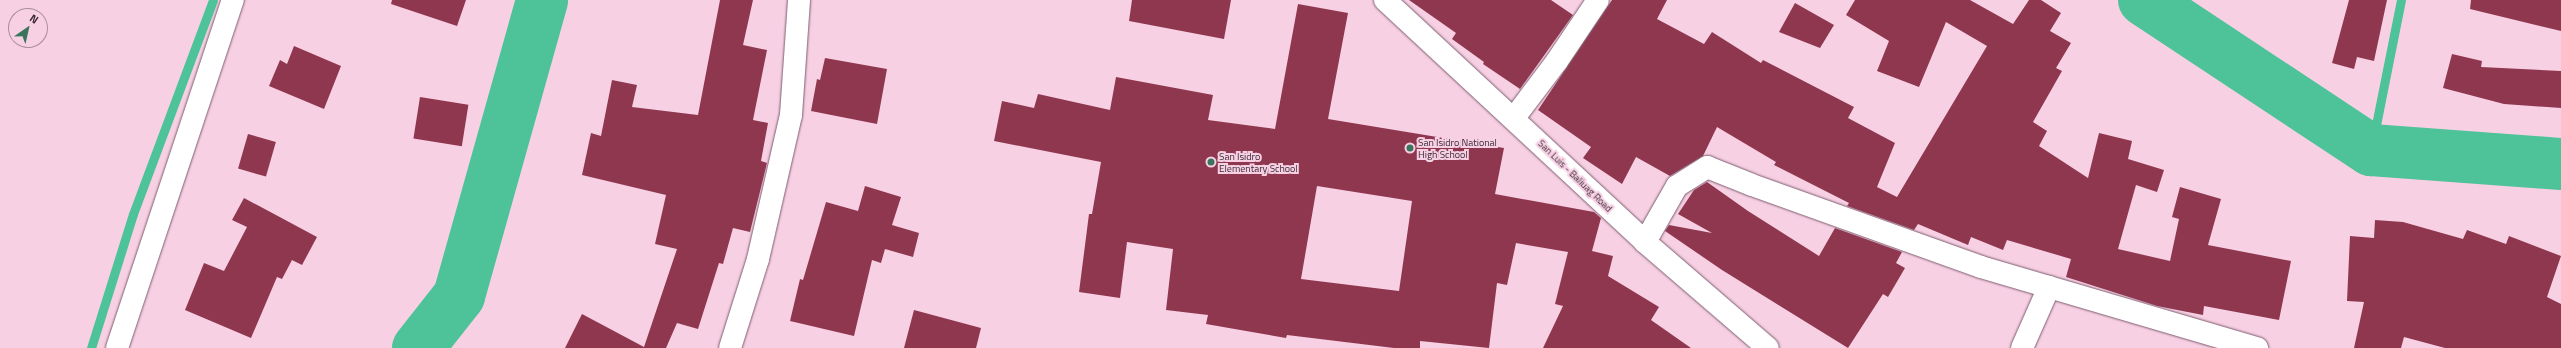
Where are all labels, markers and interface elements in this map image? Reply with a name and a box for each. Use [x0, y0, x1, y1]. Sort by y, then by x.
north arrow [8, 8, 48, 48]
text: N [27, 10, 42, 28]
place label: San Isidro National High School [1418, 136, 1497, 160]
street label: San Luis - Baliuag Road [1535, 137, 1615, 215]
marker: San Isidro National High School [1405, 143, 1415, 153]
place label: San Isidro Elementary School [1219, 150, 1298, 174]
marker: San Isidro Elementary School [1206, 157, 1216, 167]

